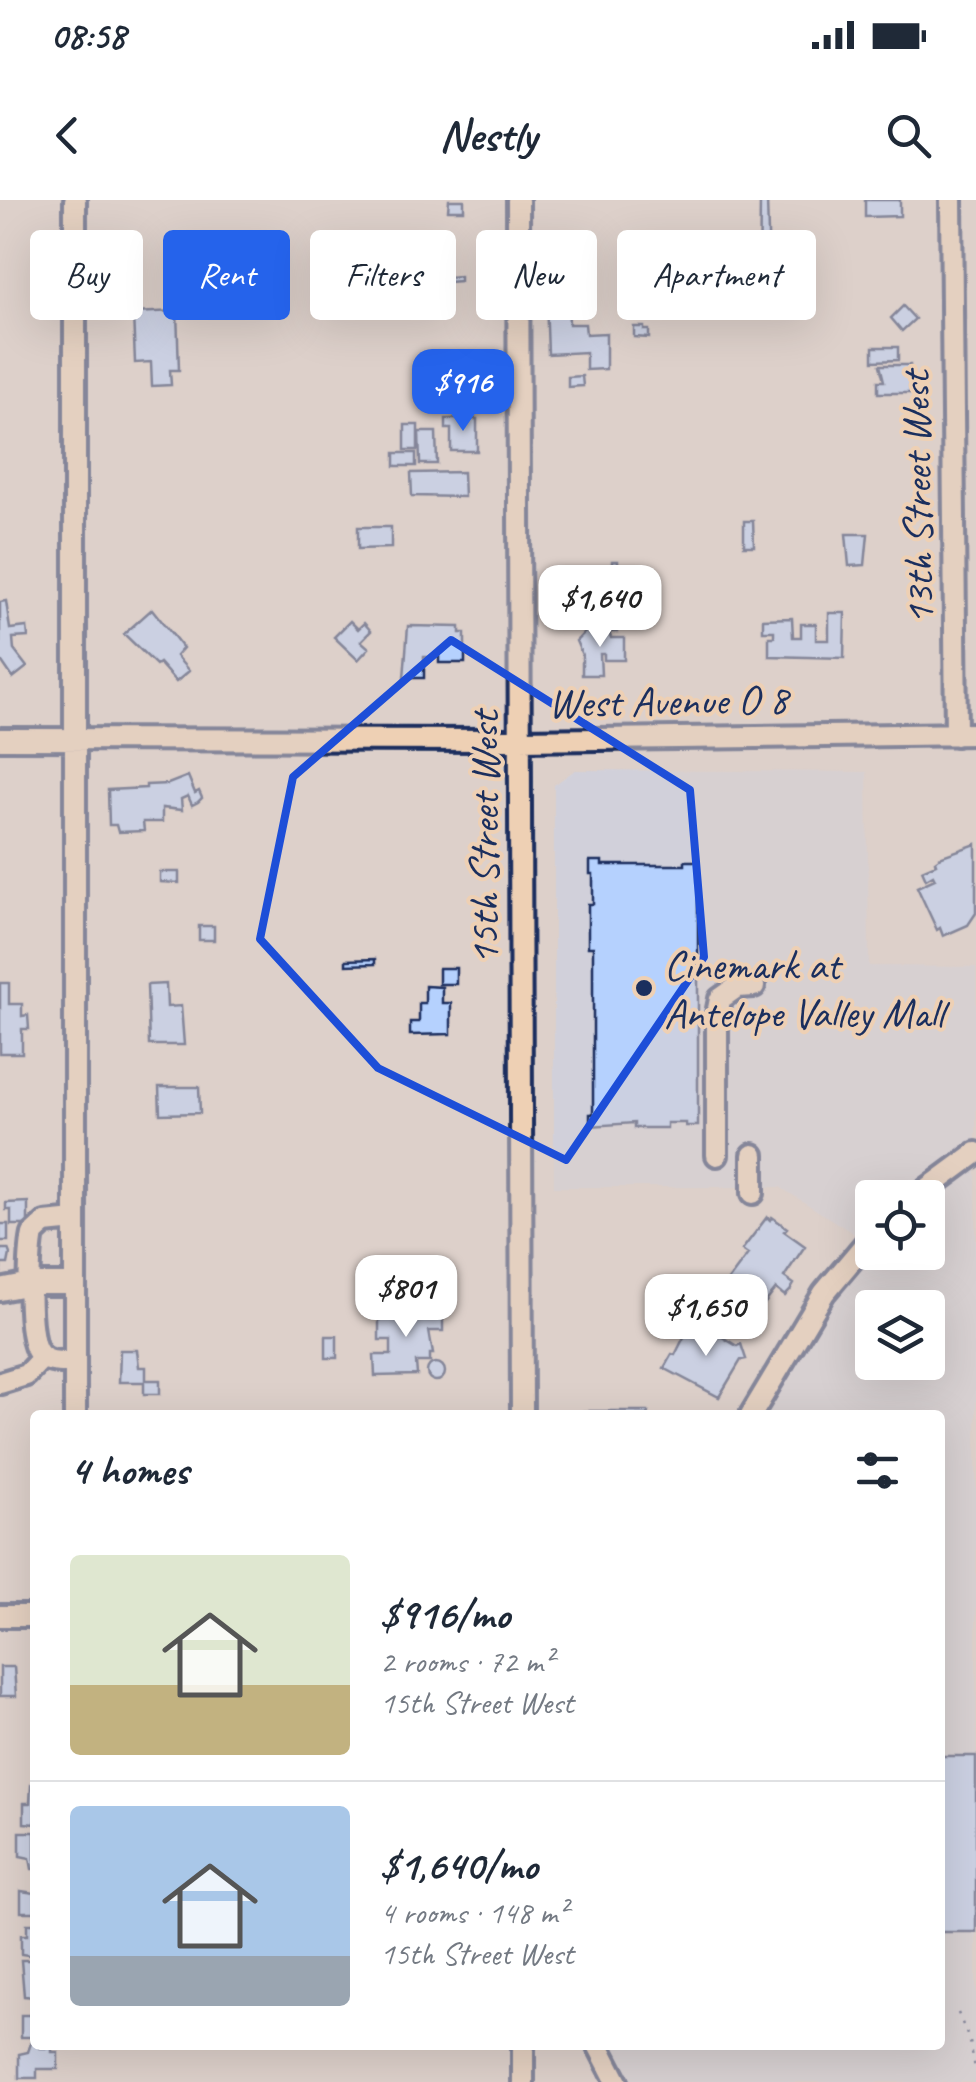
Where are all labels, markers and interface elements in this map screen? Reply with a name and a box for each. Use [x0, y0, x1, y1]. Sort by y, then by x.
text: 08:58 [50, 12, 125, 59]
text: Nestly [439, 107, 537, 164]
icon: back [40, 108, 95, 163]
icon: search [881, 108, 936, 163]
chip: Buy [30, 230, 143, 320]
chip: Rent [163, 230, 290, 320]
chip: Filters [310, 230, 456, 320]
chip: New [476, 230, 597, 320]
chip: Apartment [617, 230, 816, 320]
pin: $916 [404, 349, 522, 434]
text: $916 [434, 361, 492, 402]
street label: 13th Street West [889, 367, 946, 625]
pin: $1,640 [519, 565, 681, 650]
text: $1,640 [560, 577, 640, 618]
street label: West Avenue O 8 [548, 673, 792, 730]
street label: 15th Street West [458, 707, 511, 965]
place label: Cinemark at Antelope Valley Mall [664, 939, 950, 1040]
marker: Cinemark at Antelope Valley Mall [633, 977, 655, 999]
map controls [855, 1180, 945, 1380]
button: locate [855, 1180, 945, 1270]
pin: $801 [347, 1255, 465, 1340]
text: $801 [377, 1267, 435, 1308]
pin: $1,650 [625, 1274, 787, 1359]
text: $1,650 [667, 1286, 745, 1327]
button: layers [855, 1290, 945, 1380]
icon: filters [850, 1443, 905, 1498]
text: 4 homes [70, 1444, 189, 1497]
text: $916/mo [380, 1588, 510, 1641]
icon: home [150, 1595, 270, 1715]
text: 2 rooms · 72 m² [380, 1641, 553, 1682]
text: 15th Street West [380, 1682, 573, 1723]
text: $1,640/mo [380, 1839, 538, 1892]
icon: home [150, 1846, 270, 1966]
text: 4 rooms · 148 m² [380, 1892, 567, 1933]
text: 15th Street West [380, 1933, 573, 1974]

